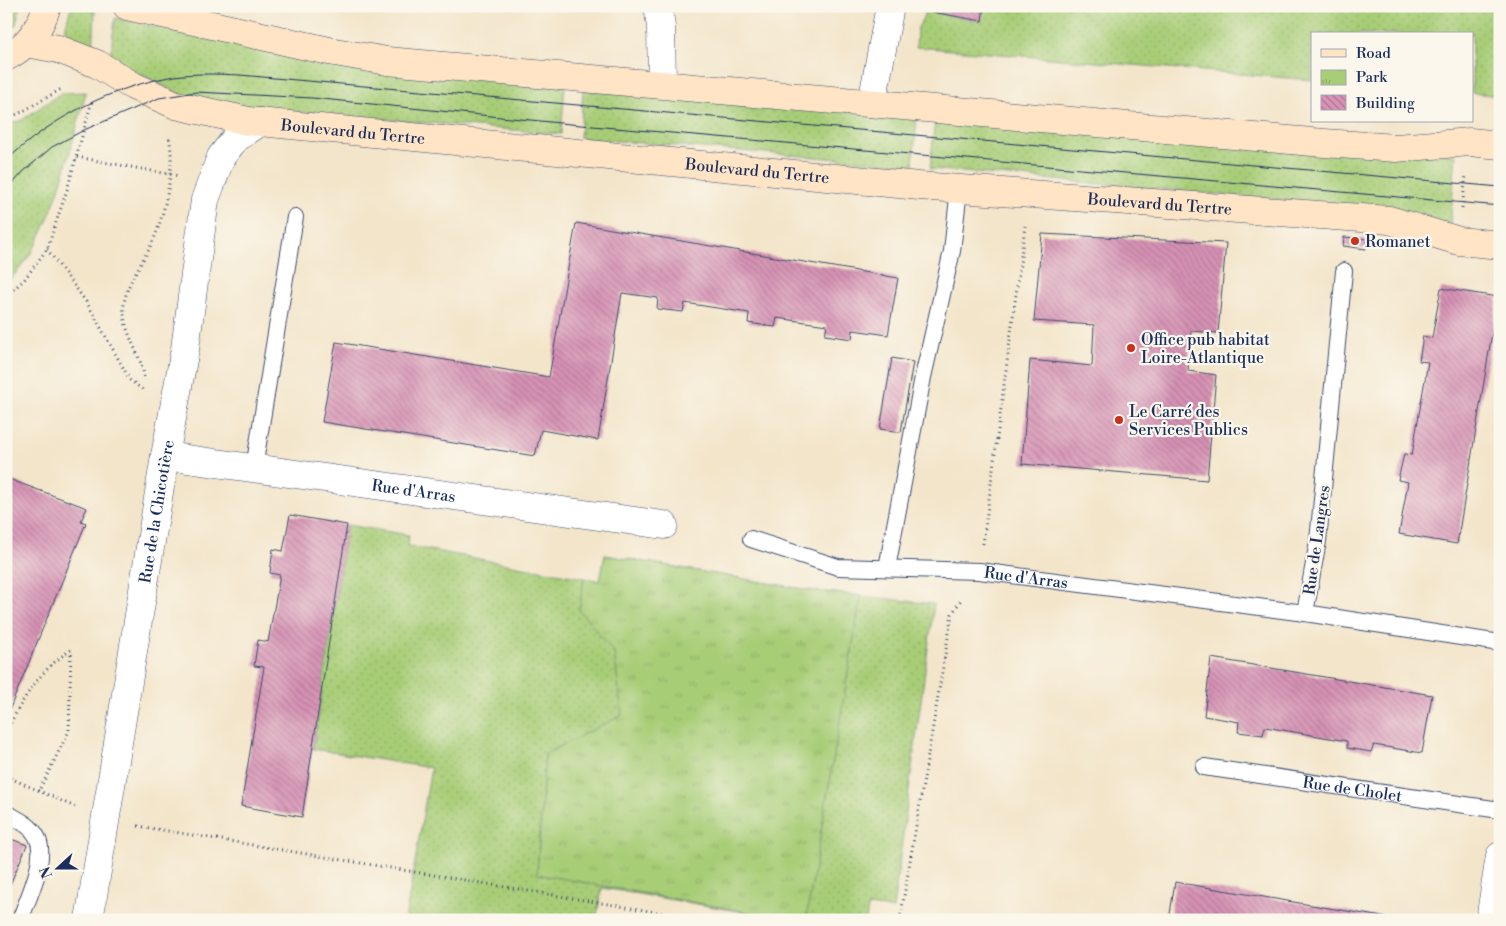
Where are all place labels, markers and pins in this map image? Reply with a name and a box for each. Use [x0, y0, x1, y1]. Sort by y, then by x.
place label: Romanet [1365, 232, 1431, 252]
marker: Romanet [1349, 235, 1361, 247]
place label: Office pub habitat Loire-Atlantique [1141, 330, 1270, 368]
marker: Office pub habitat Loire-Atlantique [1125, 342, 1137, 354]
place label: Le Carré des Services Publics [1129, 402, 1248, 440]
marker: Le Carré des Services Publics [1113, 414, 1125, 426]

